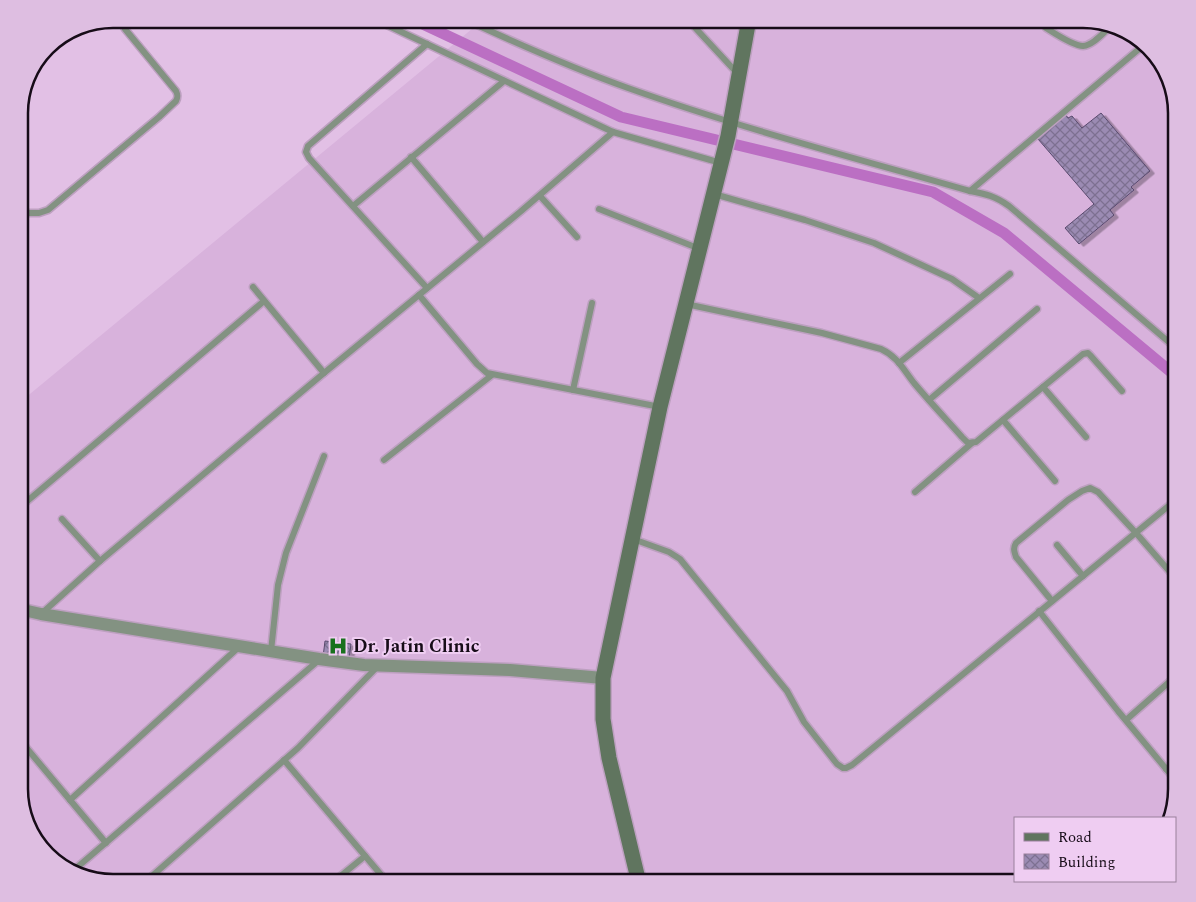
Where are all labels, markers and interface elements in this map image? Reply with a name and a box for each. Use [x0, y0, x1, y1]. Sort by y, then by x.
place label: Dr. Jatin Clinic [353, 633, 480, 660]
hospital icon: Dr. Jatin Clinic [327, 635, 349, 657]
legend [1014, 817, 1176, 882]
text: Road [1058, 826, 1092, 849]
text: Building [1058, 851, 1115, 874]

